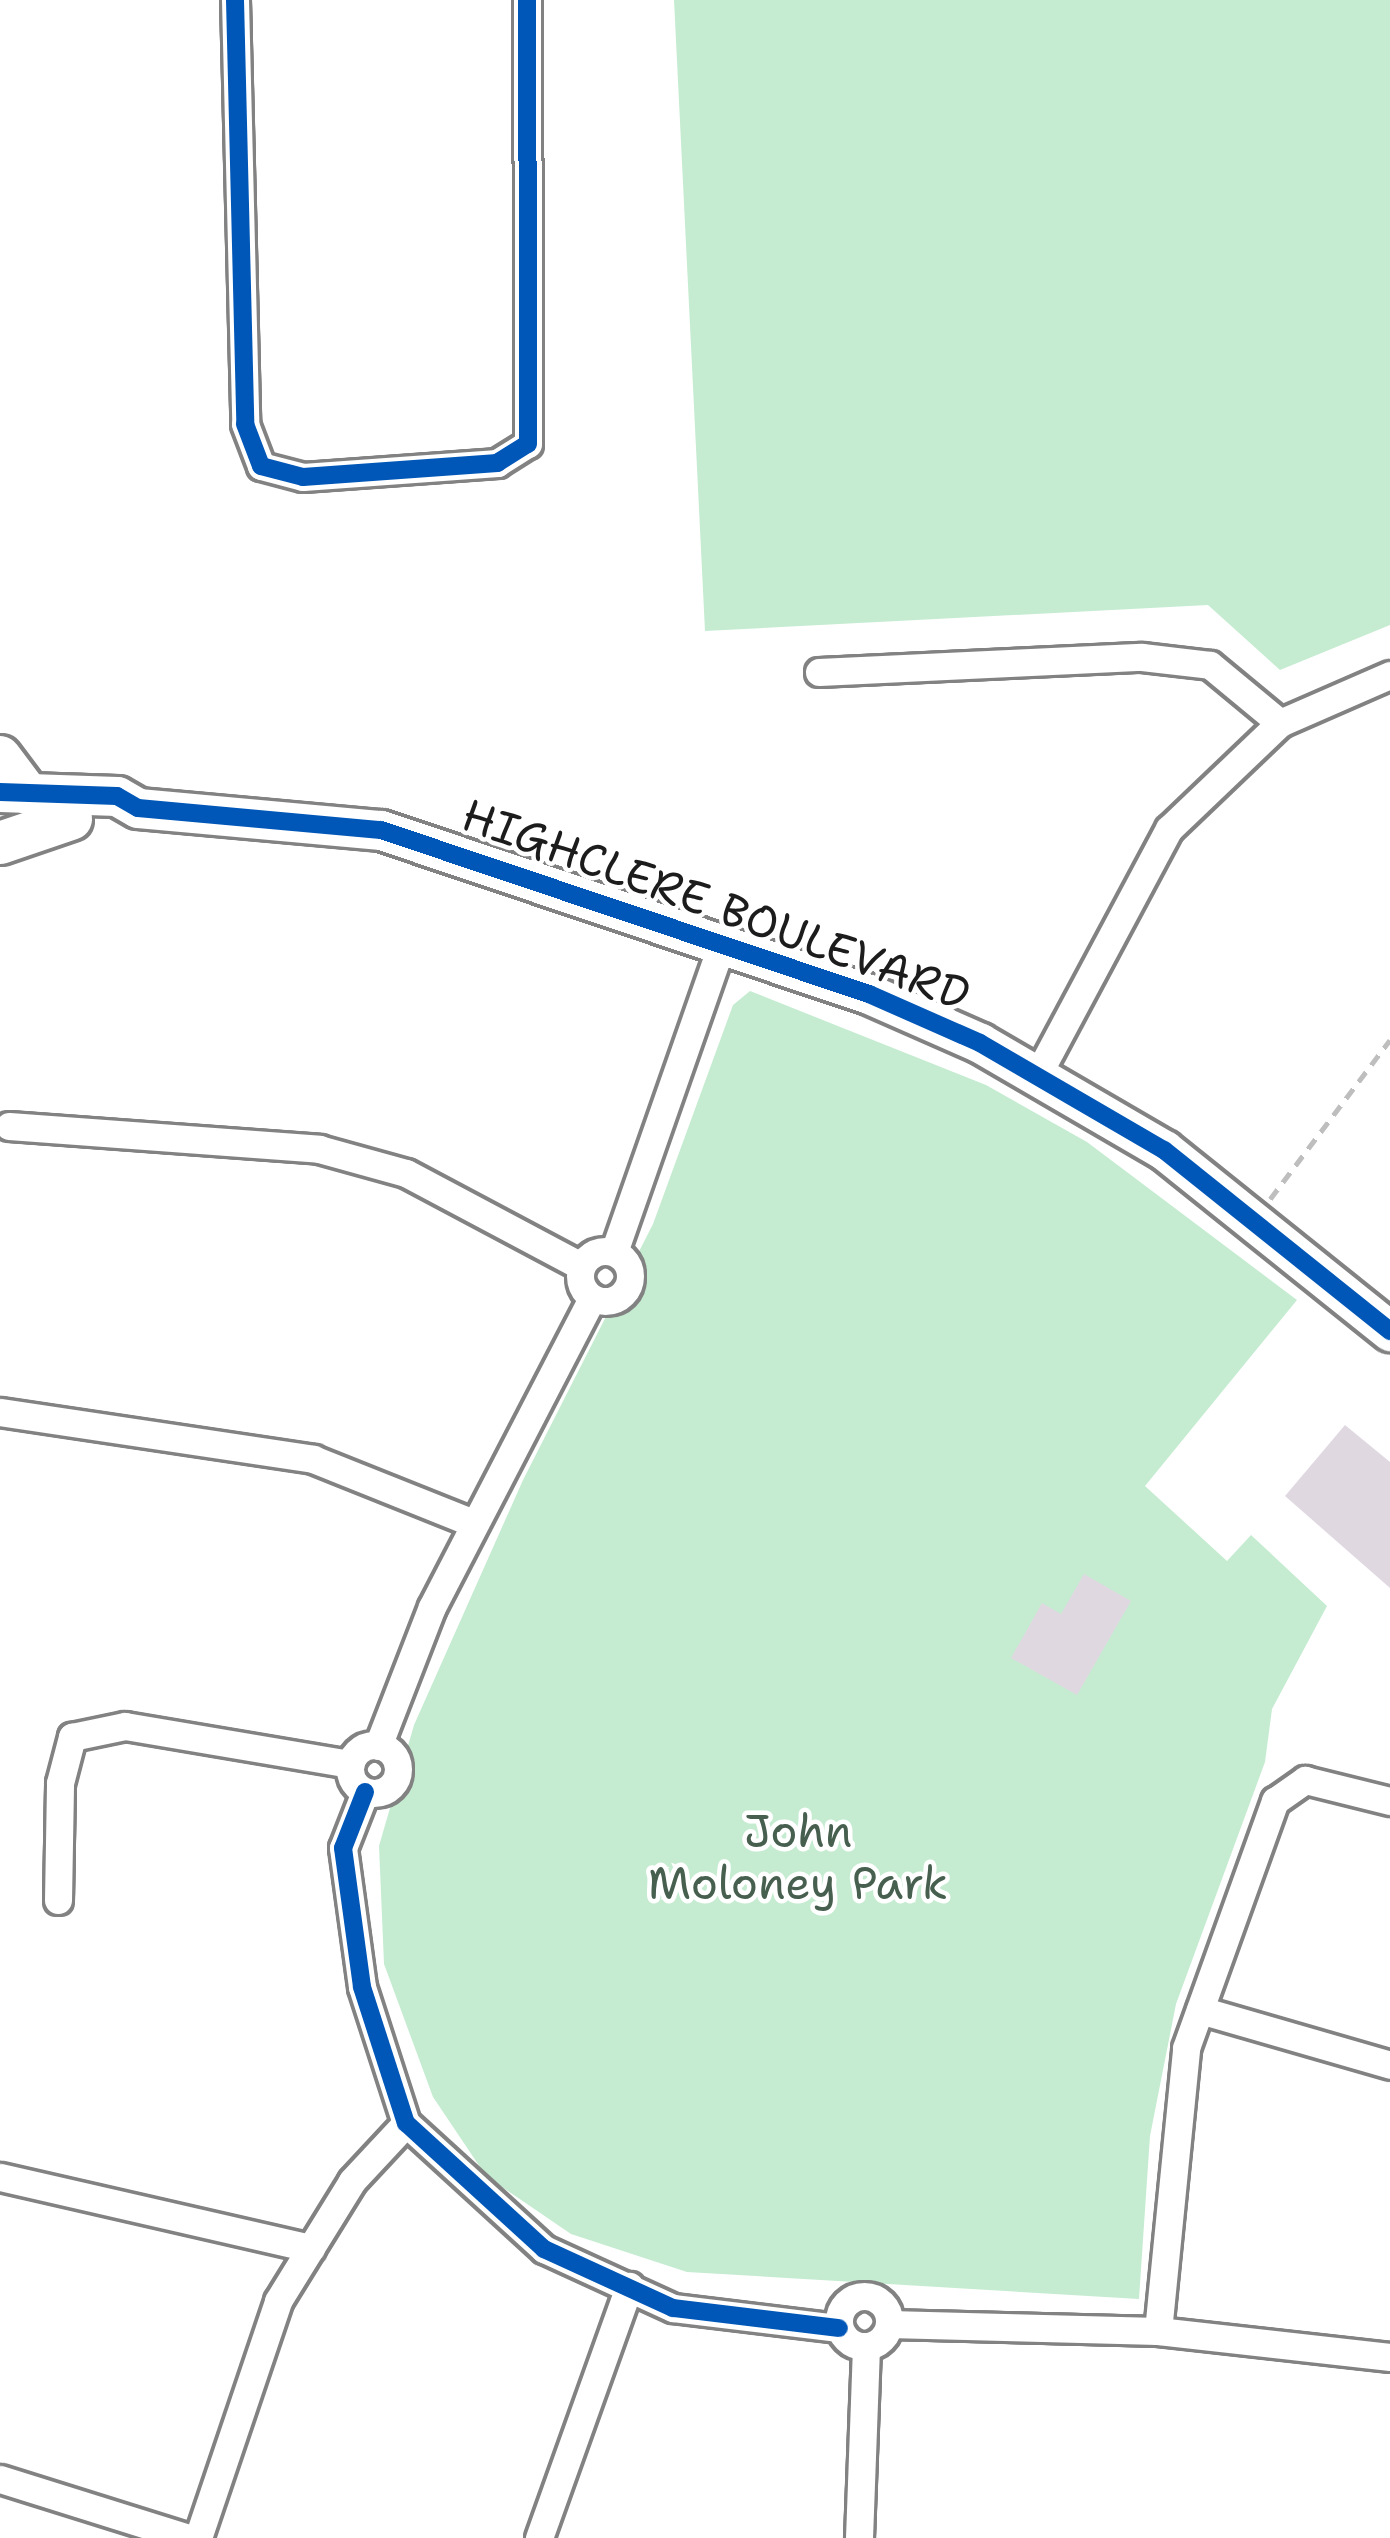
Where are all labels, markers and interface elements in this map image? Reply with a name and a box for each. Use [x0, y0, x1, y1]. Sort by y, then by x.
street label: HIGHCLERE BOULEVARD [455, 788, 977, 1022]
park label: John Moloney Park [648, 1805, 948, 1911]

